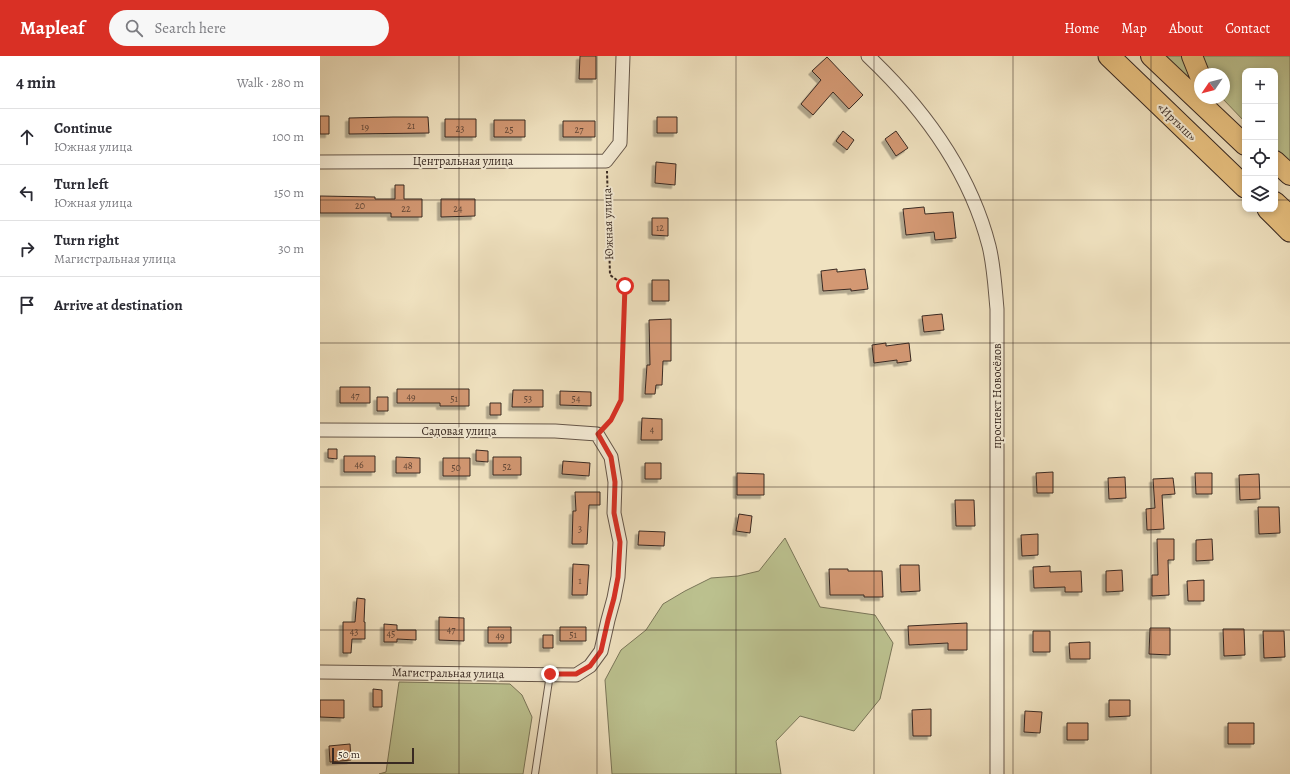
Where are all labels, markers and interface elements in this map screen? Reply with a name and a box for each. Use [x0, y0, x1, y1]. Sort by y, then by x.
search box [109, 10, 389, 46]
text: Mapleaf [20, 15, 85, 41]
icon: search [123, 17, 145, 39]
text: Search here [155, 18, 226, 38]
text: Home [1064, 19, 1099, 38]
text: Map [1121, 19, 1147, 38]
text: About [1169, 19, 1203, 38]
text: Contact [1225, 19, 1270, 38]
north arrow [1194, 68, 1230, 104]
map controls [1242, 68, 1278, 212]
button: + [1242, 68, 1278, 104]
text: 4 min [16, 71, 56, 94]
text: Walk · 280 m [237, 74, 304, 91]
street label: «Иртыш» [1154, 99, 1200, 145]
button: − [1242, 104, 1278, 140]
text: Continue [54, 118, 112, 138]
house number: 21 [407, 119, 416, 132]
house number: 19 [361, 120, 369, 133]
house number: 23 [456, 122, 464, 135]
house number: 25 [504, 123, 514, 136]
house number: 27 [575, 123, 584, 136]
icon: ahead [16, 126, 38, 148]
text: 100 m [272, 128, 304, 145]
text: Южная улица [54, 138, 132, 155]
button: locate [1242, 140, 1278, 176]
street label: Центральная улица [413, 153, 514, 169]
text: Turn left [54, 174, 109, 194]
button: layers [1242, 176, 1278, 212]
icon: left [16, 182, 38, 204]
text: 150 m [274, 184, 304, 201]
street label: Южная улица [599, 187, 617, 260]
text: Южная улица [54, 194, 132, 211]
house number: 20 [355, 199, 365, 212]
house number: 22 [401, 202, 411, 215]
house number: 24 [453, 202, 463, 215]
house number: 12 [656, 221, 664, 234]
text: Turn right [54, 230, 119, 250]
icon: right [16, 238, 38, 260]
text: 30 m [278, 240, 304, 257]
text: Магистральная улица [54, 250, 176, 267]
route start [616, 277, 634, 295]
icon: arrive [16, 294, 38, 316]
text: Arrive at destination [54, 295, 183, 315]
street label: проспект Новосёлов [989, 343, 1005, 449]
house number: 47 [351, 389, 360, 402]
house number: 49 [406, 390, 416, 403]
house number: 51 [450, 392, 458, 405]
house number: 53 [524, 392, 532, 405]
house number: 54 [572, 392, 581, 405]
street label: Садовая улица [421, 423, 497, 439]
house number: 4 [650, 423, 655, 436]
house number: 46 [354, 458, 364, 471]
house number: 48 [403, 459, 413, 472]
house number: 52 [502, 460, 512, 473]
house number: 50 [451, 461, 461, 474]
house number: 3 [578, 522, 582, 535]
house number: 1 [578, 574, 582, 587]
house number: 47 [447, 623, 456, 636]
house number: 43 [350, 625, 358, 638]
house number: 45 [387, 627, 395, 640]
house number: 51 [569, 628, 577, 641]
house number: 49 [495, 629, 505, 642]
street label: Магистральная улица [392, 664, 505, 682]
route end [541, 665, 559, 683]
scale bar [332, 746, 414, 765]
text: 50 m [338, 747, 360, 762]

